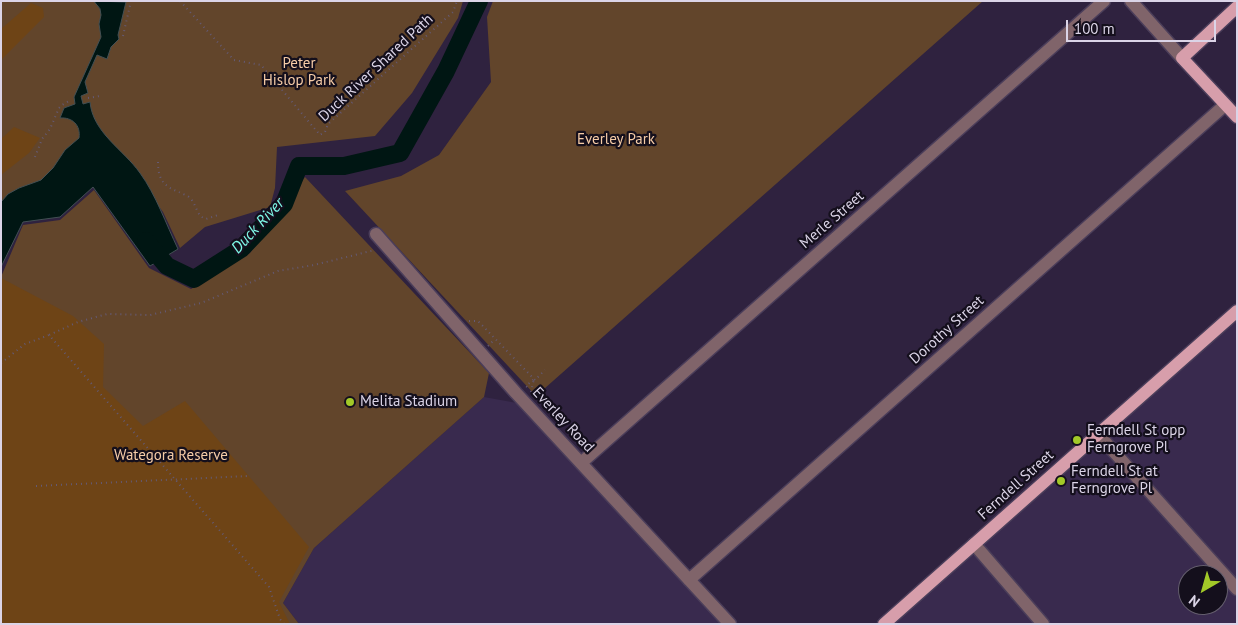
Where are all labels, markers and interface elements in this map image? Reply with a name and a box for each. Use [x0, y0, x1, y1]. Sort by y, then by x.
street label: Duck River Shared Path [315, 10, 437, 126]
scale bar [1068, 10, 1218, 42]
text: 100 m [1074, 19, 1115, 38]
park label: Peter Hislop Park [263, 55, 335, 90]
park label: Everley Park [577, 131, 655, 149]
street label: Merle Street [796, 187, 868, 253]
water label: Duck River [228, 194, 288, 258]
street label: Dorothy Street [906, 292, 988, 368]
street label: Everley Road [528, 384, 598, 456]
place label: Melita Stadium [360, 393, 457, 411]
marker: Melita Stadium [344, 396, 356, 408]
place label: Ferndell St opp Ferngrove Pl [1087, 422, 1185, 457]
marker: Ferndell St opp Ferngrove Pl [1071, 434, 1083, 446]
street label: Ferndell Street [975, 446, 1057, 524]
park label: Wategora Reserve [114, 447, 228, 465]
place label: Ferndell St at Ferngrove Pl [1071, 463, 1158, 498]
marker: Ferndell St at Ferngrove Pl [1055, 475, 1067, 487]
north arrow [1178, 565, 1228, 615]
text: N [1185, 591, 1204, 611]

